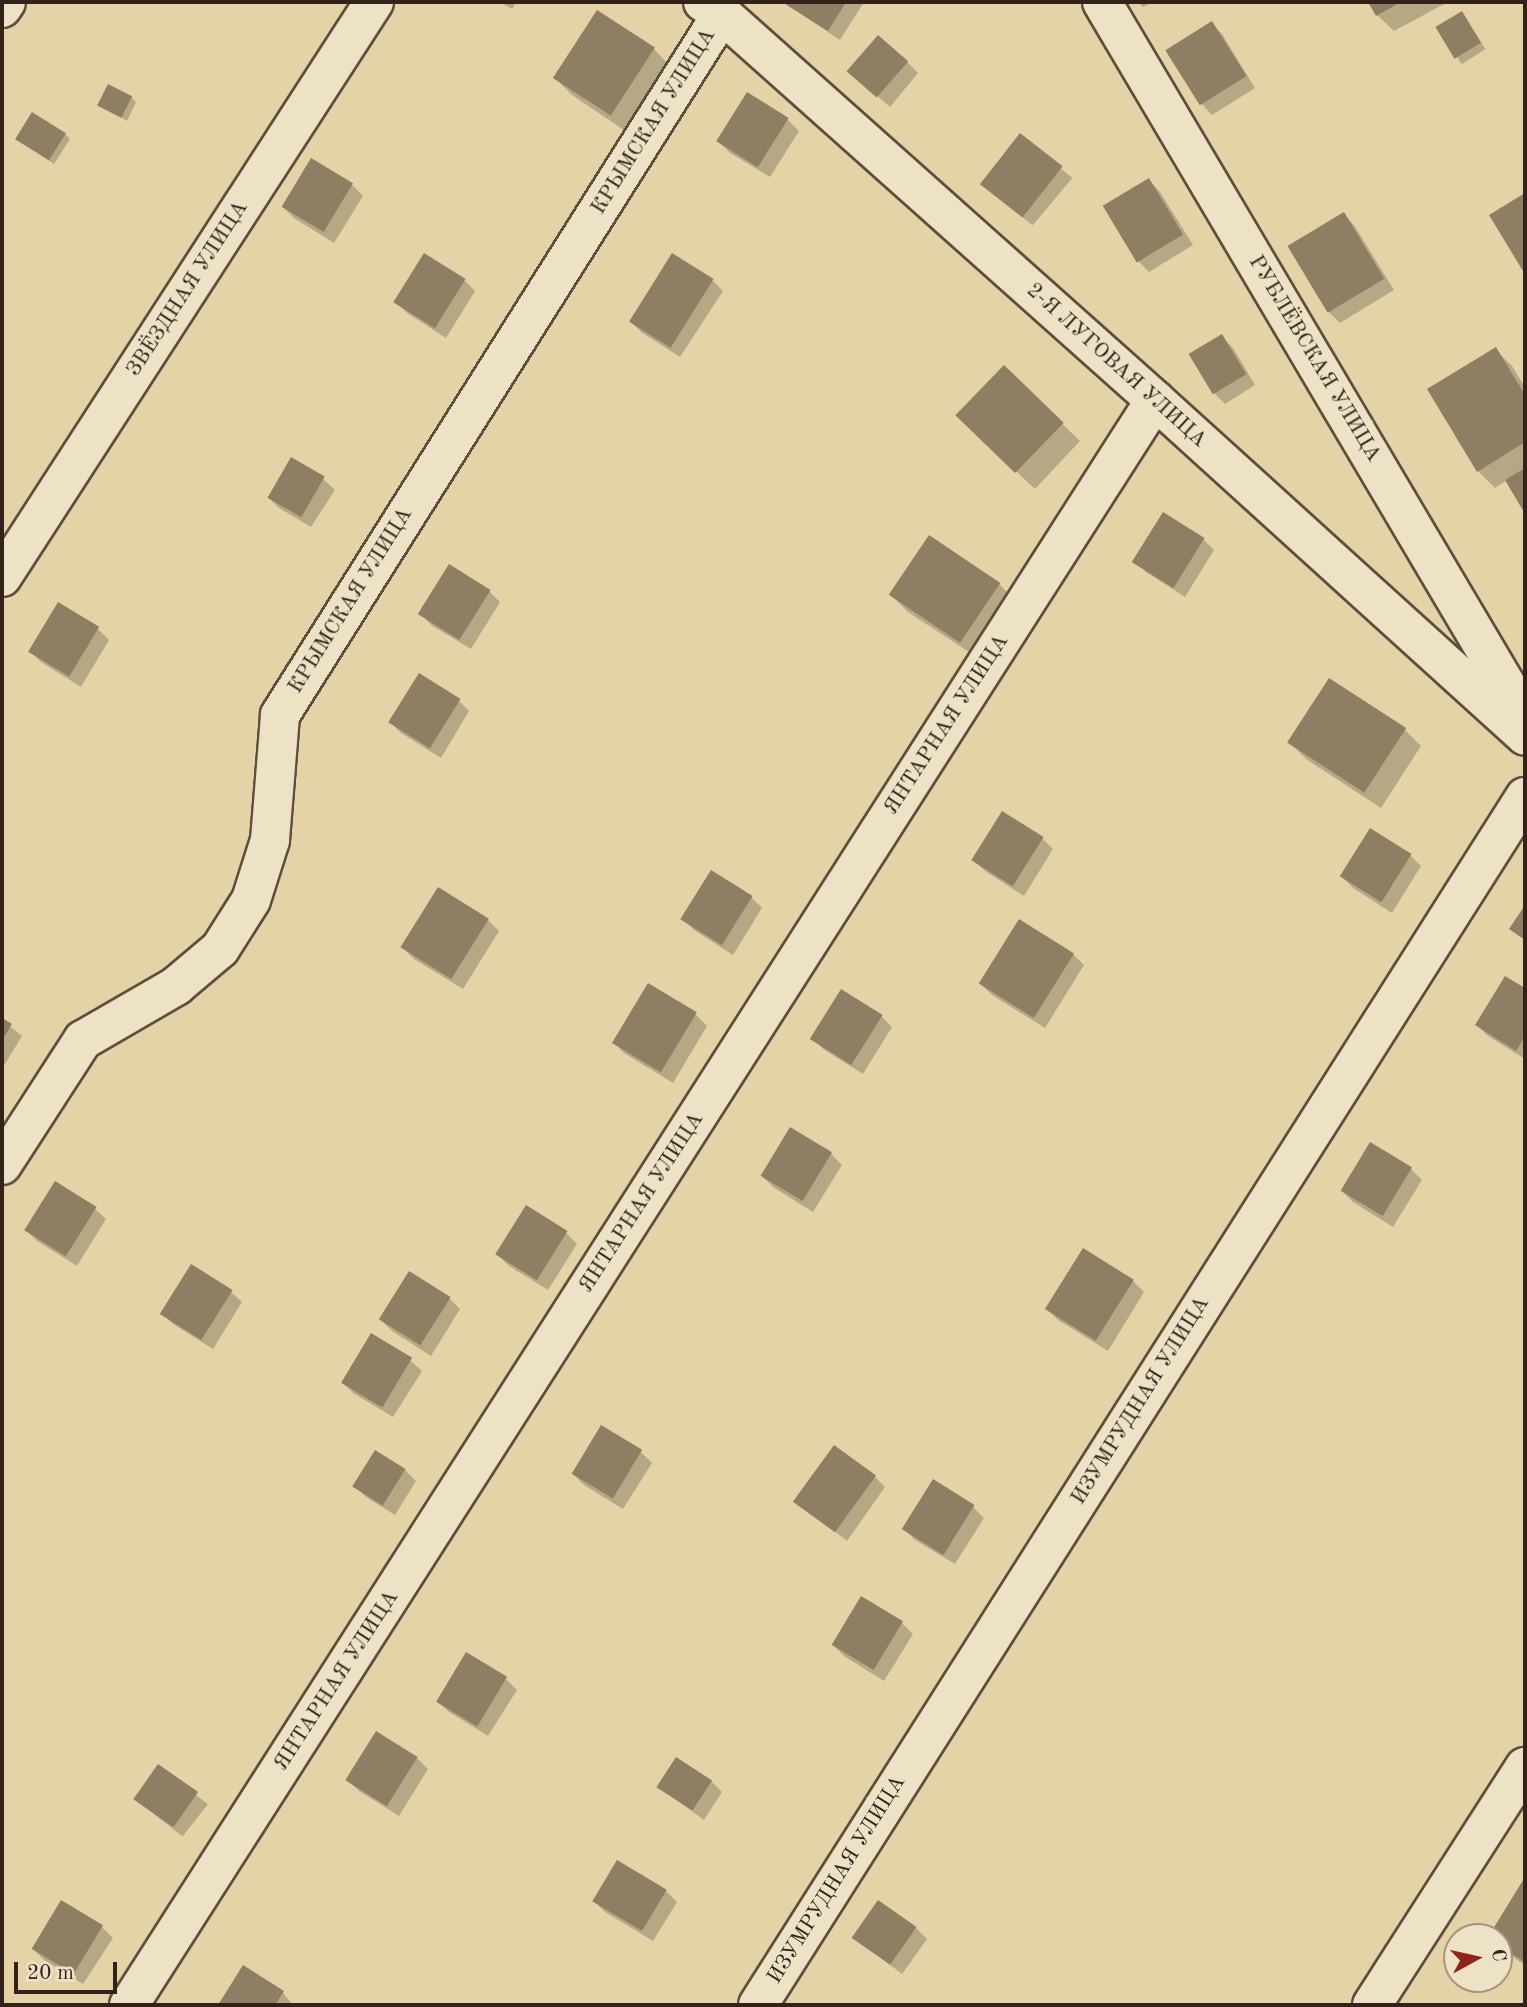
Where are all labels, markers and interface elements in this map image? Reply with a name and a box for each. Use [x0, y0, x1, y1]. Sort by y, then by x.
street label: КРЫМСКАЯ УЛИЦА [587, 24, 721, 220]
street label: ЗВЁЗДНАЯ УЛИЦА [122, 197, 254, 381]
street label: РУБЛЁВСКАЯ УЛИЦА [1242, 251, 1386, 467]
street label: 2-Я ЛУГОВАЯ УЛИЦА [1021, 279, 1211, 453]
street label: КРЫМСКАЯ УЛИЦА [284, 503, 418, 699]
street label: ЯНТАРНАЯ УЛИЦА [879, 630, 1015, 820]
street label: ЯНТАРНАЯ УЛИЦА [574, 1108, 710, 1298]
street label: ИЗУМРУДНАЯ УЛИЦА [1067, 1292, 1215, 1510]
street label: ЯНТАРНАЯ УЛИЦА [269, 1586, 405, 1776]
street label: ИЗУМРУДНАЯ УЛИЦА [763, 1771, 911, 1989]
north arrow [1443, 1923, 1513, 1993]
scale bar [18, 1948, 121, 1992]
text: С [1487, 1948, 1508, 1963]
text: 20 m [27, 1963, 74, 1984]

